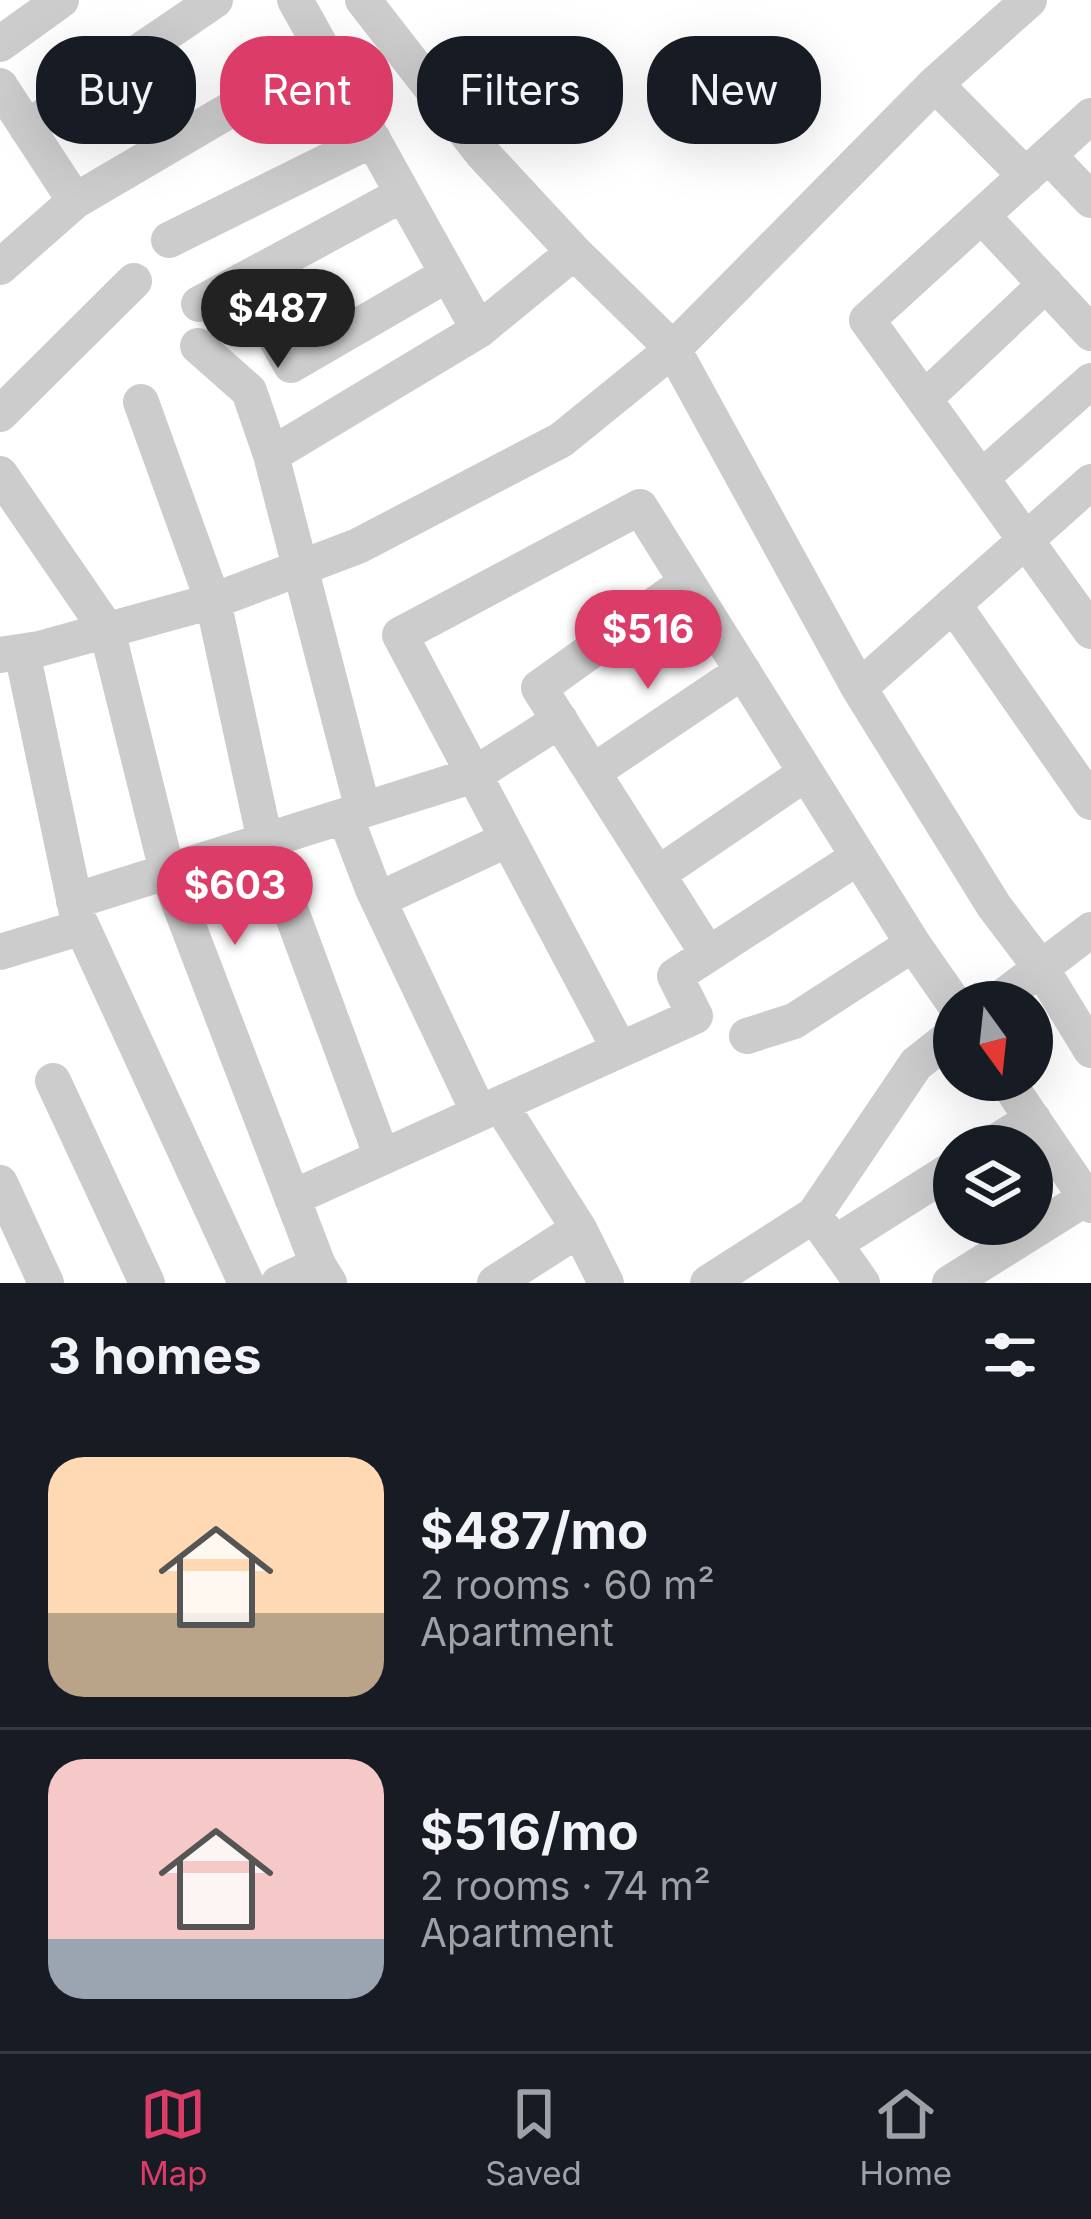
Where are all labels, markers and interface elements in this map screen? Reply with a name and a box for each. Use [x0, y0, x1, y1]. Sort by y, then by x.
chip: Buy [36, 36, 196, 144]
chip: Rent [220, 36, 393, 144]
chip: Filters [417, 36, 623, 144]
chip: New [647, 36, 821, 144]
pin: $487 [207, 269, 349, 371]
text: $487 [228, 284, 328, 331]
pin: $516 [577, 590, 719, 692]
text: $516 [602, 605, 694, 652]
pin: $603 [164, 846, 306, 948]
text: $603 [184, 861, 286, 908]
north arrow [933, 981, 1053, 1101]
map controls [933, 981, 1053, 1245]
button: layers [933, 1125, 1053, 1245]
icon: filters [977, 1322, 1043, 1388]
text: 3 homes [48, 1325, 262, 1386]
text: $487/mo [420, 1500, 648, 1561]
icon: home [144, 1505, 288, 1649]
text: 2 rooms · 60 m² [420, 1561, 715, 1608]
text: Apartment [420, 1608, 614, 1655]
text: $516/mo [420, 1801, 639, 1862]
icon: home [144, 1807, 288, 1951]
text: 2 rooms · 74 m² [420, 1862, 711, 1909]
text: Apartment [420, 1909, 614, 1956]
tab: Map [139, 2081, 207, 2193]
tab: Saved [485, 2081, 582, 2193]
tab: Home [860, 2081, 952, 2193]

